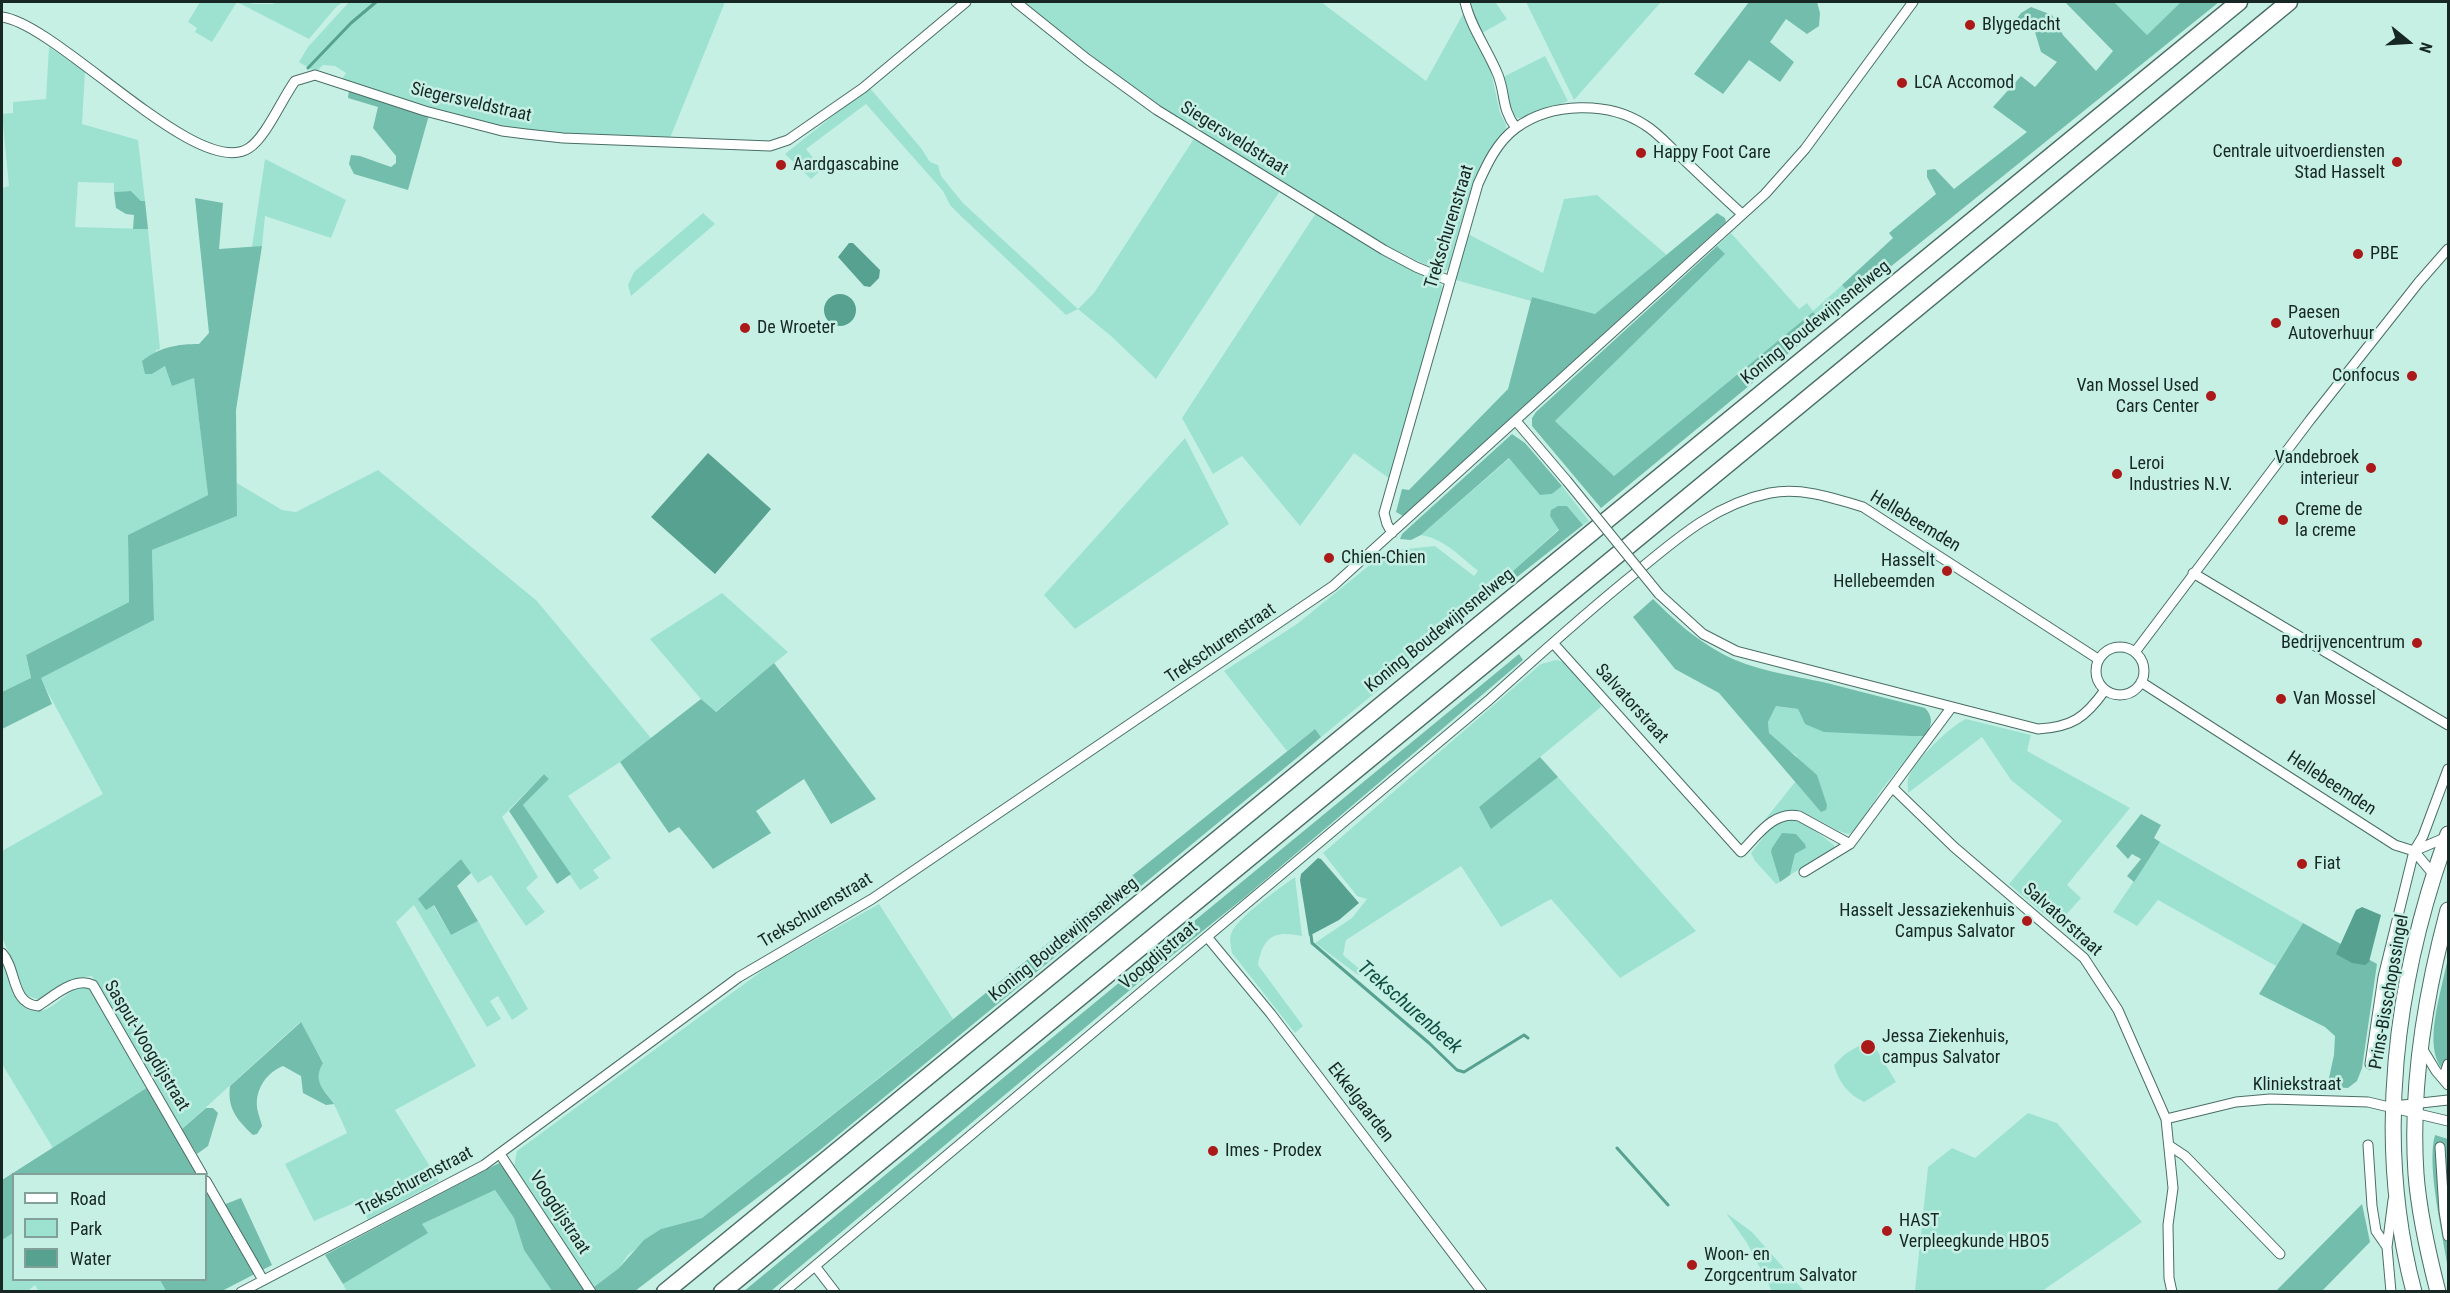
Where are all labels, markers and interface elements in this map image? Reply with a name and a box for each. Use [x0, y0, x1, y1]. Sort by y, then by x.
north arrow [2378, 12, 2438, 72]
place label: Blygedacht [1982, 14, 2061, 36]
marker: Blygedacht [1963, 18, 1977, 32]
text: N [2415, 40, 2436, 55]
place label: LCA Accomod [1914, 72, 2014, 94]
marker: LCA Accomod [1895, 76, 1909, 90]
street label: Siegersveldstraat [409, 79, 533, 127]
street label: Siegersveldstraat [1176, 97, 1292, 181]
place label: Centrale uitvoerdiensten Stad Hasselt [2212, 141, 2385, 184]
place label: Happy Foot Care [1653, 142, 1771, 164]
marker: Happy Foot Care [1634, 146, 1648, 160]
place label: Aardgascabine [793, 154, 899, 176]
marker: Centrale uitvoerdiensten Stad Hasselt [2390, 155, 2404, 169]
marker: Aardgascabine [774, 158, 788, 172]
street label: Trekschurenstraat [1421, 163, 1479, 291]
place label: PBE [2370, 243, 2399, 265]
marker: PBE [2351, 247, 2365, 261]
street label: Koning Boudewijnsnelweg [1737, 256, 1895, 390]
place label: Paesen Autoverhuur [2288, 302, 2374, 344]
marker: Paesen Autoverhuur [2269, 316, 2283, 330]
place label: De Wroeter [757, 317, 835, 339]
marker: De Wroeter [738, 321, 752, 335]
place label: Confocus [2332, 365, 2400, 387]
marker: Confocus [2405, 369, 2419, 383]
place label: Van Mossel Used Cars Center [2076, 375, 2199, 418]
marker: Van Mossel Used Cars Center [2204, 389, 2218, 403]
place label: Vandebroek interieur [2275, 447, 2359, 490]
place label: Leroi Industries N.V. [2129, 453, 2233, 496]
marker: Vandebroek interieur [2364, 461, 2378, 475]
marker: Leroi Industries N.V. [2110, 467, 2124, 481]
street label: Hellebeemden [1866, 487, 1964, 557]
place label: Creme de la creme [2295, 499, 2362, 542]
marker: Creme de la creme [2276, 513, 2290, 527]
place label: Chien-Chien [1341, 547, 1426, 569]
place label: Hasselt Hellebeemden [1833, 550, 1935, 592]
marker: Chien-Chien [1322, 551, 1336, 565]
street label: Koning Boudewijnsnelweg [1361, 564, 1519, 698]
marker: Hasselt Hellebeemden [1940, 564, 1954, 578]
street label: Trekschurenstraat [1162, 599, 1280, 689]
place label: Bedrijvencentrum [2281, 632, 2405, 654]
marker: Bedrijvencentrum [2410, 636, 2424, 650]
street label: Salvatorstraat [1590, 660, 1672, 748]
place label: Van Mossel [2293, 688, 2376, 710]
marker: Van Mossel [2274, 692, 2288, 706]
street label: Hellebeemden [2282, 747, 2380, 821]
place label: Fiat [2314, 853, 2341, 875]
marker: Fiat [2295, 857, 2309, 871]
street label: Trekschurenstraat [755, 869, 877, 953]
street label: Koning Boudewijnsnelweg [985, 873, 1143, 1007]
street label: Salvatorstraat [2018, 879, 2106, 961]
place label: Hasselt Jessaziekenhuis Campus Salvator [1839, 900, 2015, 942]
street label: Prins-Bisschopssingel [2366, 913, 2414, 1071]
marker: Hasselt Jessaziekenhuis Campus Salvator [2020, 914, 2034, 928]
street label: Voogdijstraat [1116, 917, 1202, 995]
water label: Trekschurenbeek [1352, 956, 1466, 1060]
street label: Sasput-Voogdijstraat [99, 977, 193, 1115]
place label: Jessa Ziekenhuis, campus Salvator [1882, 1026, 2009, 1068]
marker: Jessa Ziekenhuis, campus Salvator [1859, 1038, 1877, 1056]
street label: Ekkelgaarden [1322, 1059, 1398, 1147]
street label: Kliniekstraat [2253, 1074, 2341, 1096]
place label: Imes - Prodex [1225, 1140, 1322, 1162]
street label: Trekschurenstraat [353, 1142, 477, 1222]
marker: Imes - Prodex [1206, 1144, 1220, 1158]
street label: Voogdijstraat [524, 1167, 594, 1259]
legend [12, 1173, 207, 1281]
text: Road [70, 1188, 106, 1209]
place label: HAST Verpleegkunde HBO5 [1899, 1210, 2049, 1252]
text: Park [70, 1218, 102, 1239]
marker: HAST Verpleegkunde HBO5 [1880, 1224, 1894, 1238]
place label: Woon- en Zorgcentrum Salvator [1704, 1244, 1857, 1286]
text: Water [70, 1248, 111, 1269]
marker: Woon- en Zorgcentrum Salvator [1685, 1258, 1699, 1272]

